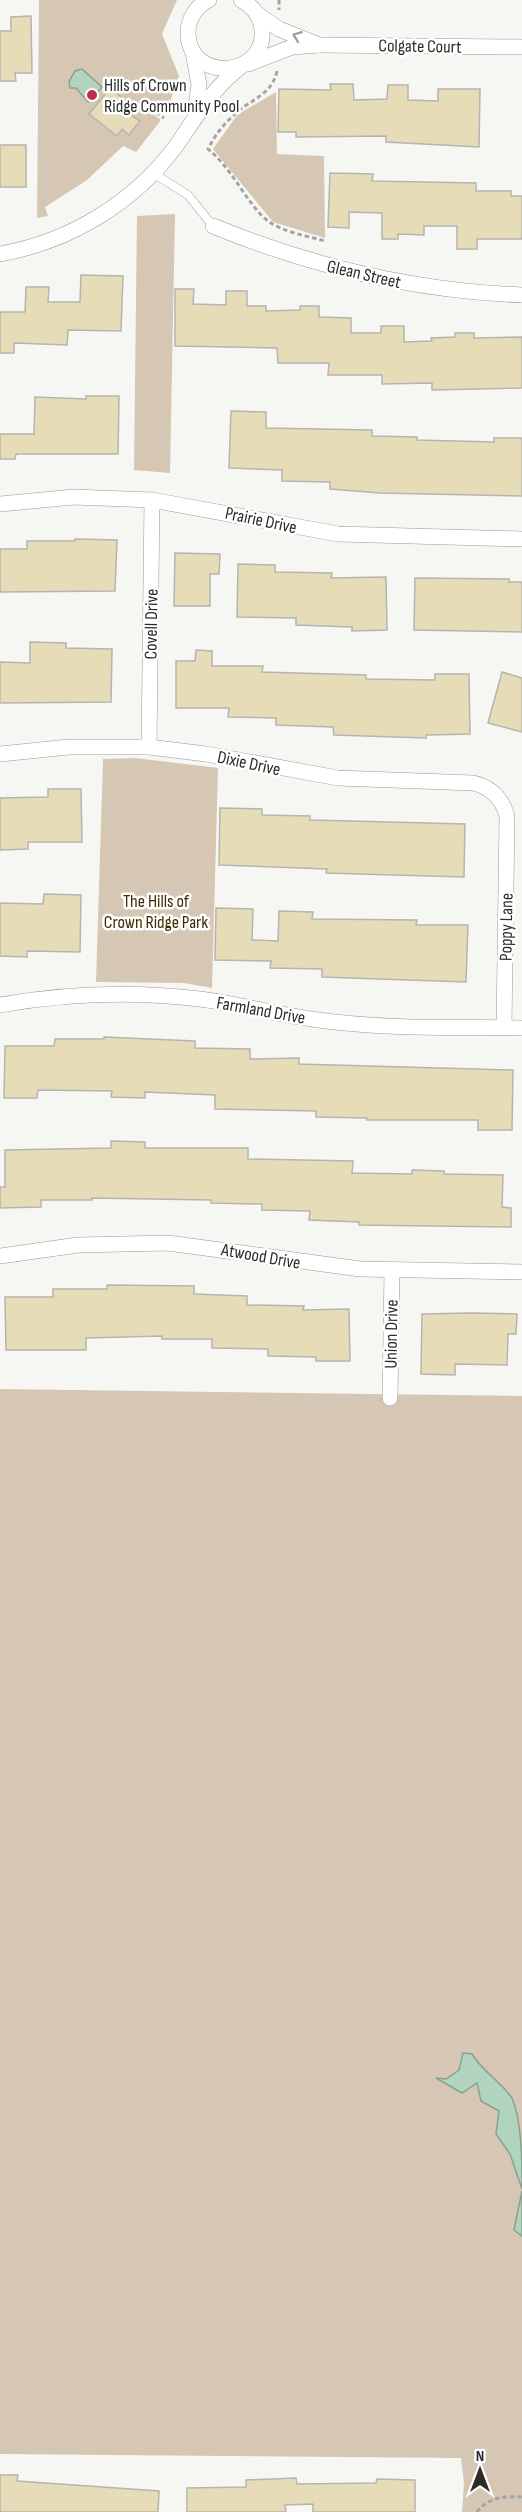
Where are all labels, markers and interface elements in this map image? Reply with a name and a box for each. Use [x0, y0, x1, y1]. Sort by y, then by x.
one-way arrow [292, 31, 303, 44]
street label: Colgate Court [378, 35, 462, 58]
place label: Hills of Crown Ridge Community Pool [104, 75, 239, 117]
marker: Hills of Crown Ridge Community Pool [85, 88, 99, 102]
street label: Glean Street [325, 256, 403, 293]
street label: Prairie Drive [223, 503, 299, 538]
street label: Covell Drive [140, 588, 163, 660]
street label: Dixie Drive [215, 747, 282, 780]
park label: The Hills of Crown Ridge Park [104, 891, 208, 933]
street label: Poppy Lane [495, 893, 518, 961]
street label: Farmland Drive [215, 992, 307, 1029]
street label: Atwood Drive [219, 1239, 302, 1274]
street label: Union Drive [380, 1299, 403, 1369]
north arrow [450, 2440, 510, 2500]
text: N [476, 2447, 484, 2466]

